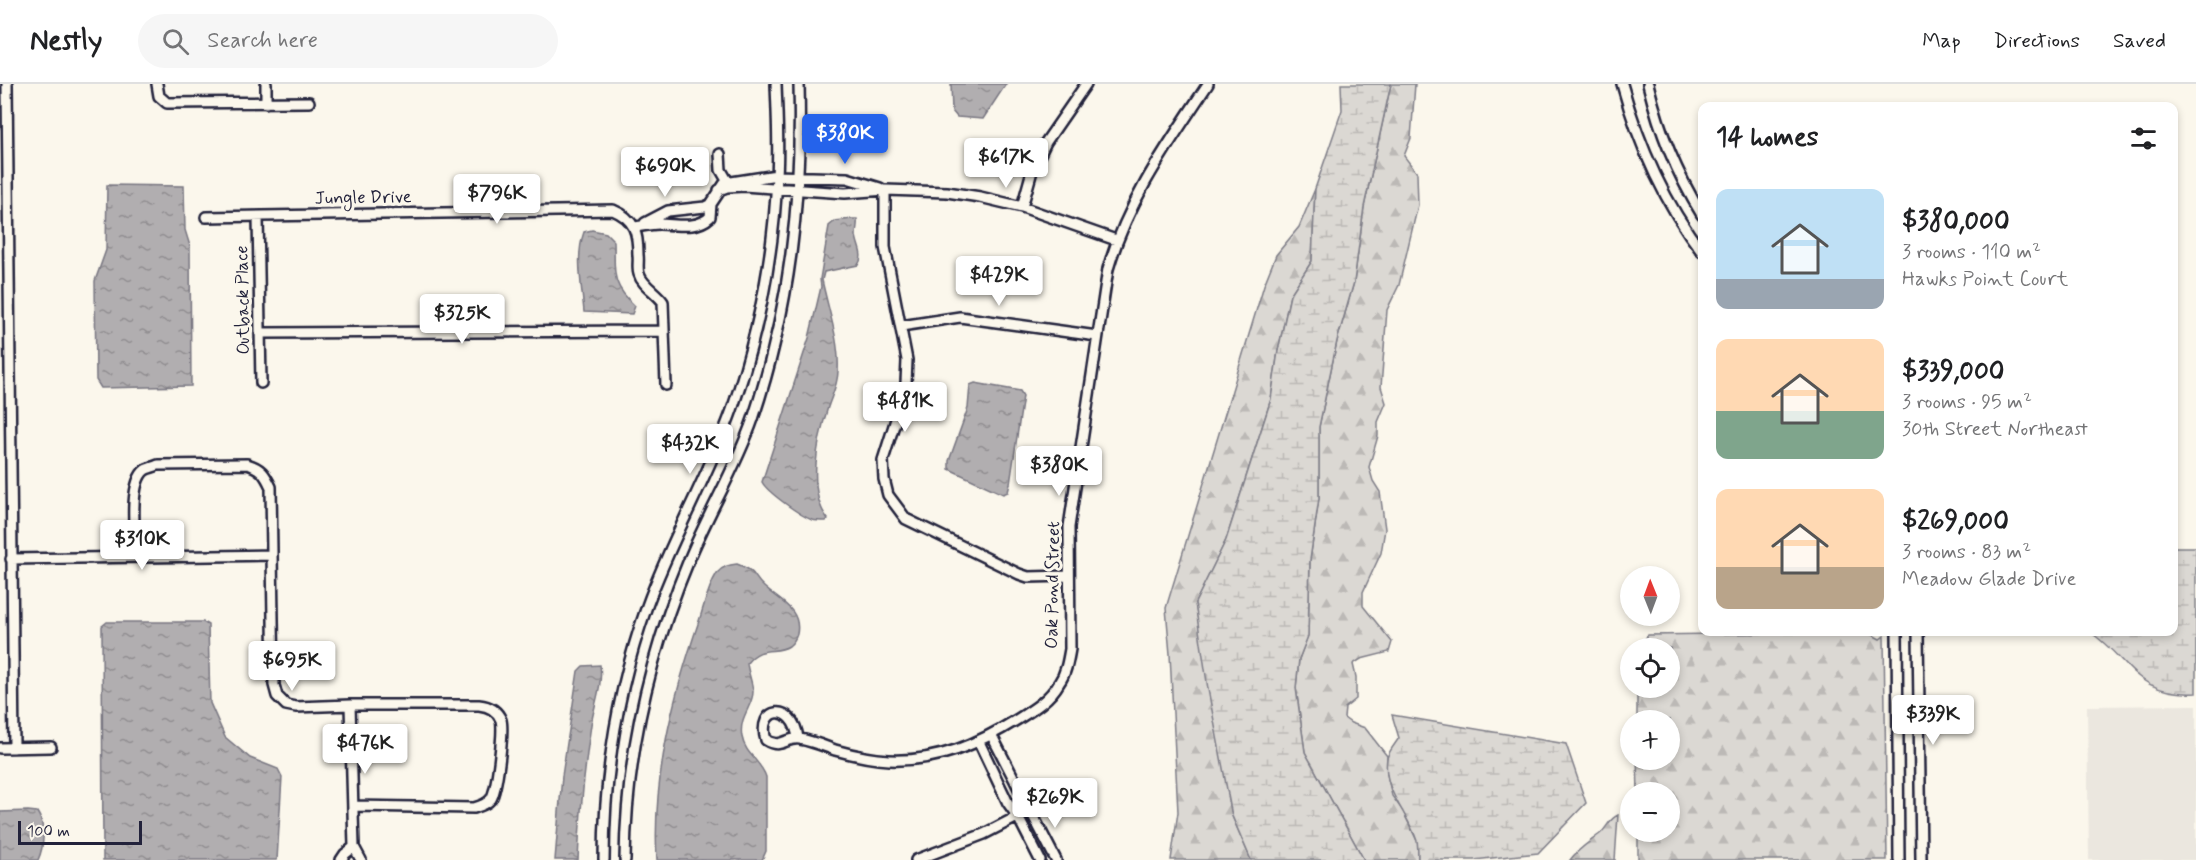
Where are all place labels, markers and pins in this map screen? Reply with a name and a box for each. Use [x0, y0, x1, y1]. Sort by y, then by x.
pin: $380K [803, 114, 887, 165]
pin: $617K [964, 138, 1048, 189]
pin: $690K [623, 147, 707, 198]
pin: $796K [455, 174, 539, 225]
pin: $429K [957, 256, 1041, 307]
pin: $325K [420, 294, 504, 345]
pin: $481K [863, 382, 947, 433]
pin: $432K [648, 424, 732, 475]
pin: $380K [1017, 446, 1101, 497]
pin: $310K [100, 520, 184, 571]
pin: $695K [250, 641, 334, 692]
pin: $339K [1891, 695, 1975, 746]
pin: $476K [323, 724, 407, 775]
pin: $269K [1013, 778, 1097, 829]

